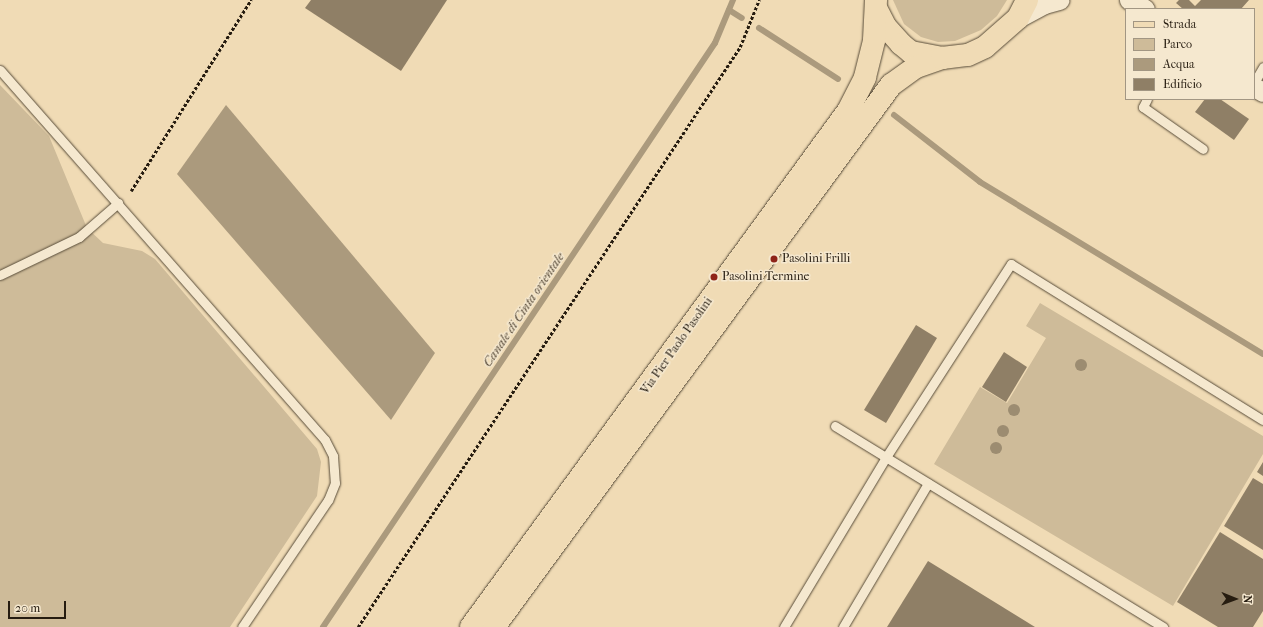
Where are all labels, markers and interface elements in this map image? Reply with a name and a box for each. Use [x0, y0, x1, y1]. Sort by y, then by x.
legend [1125, 8, 1255, 100]
text: Strada [1163, 17, 1196, 31]
text: Parco [1163, 37, 1192, 51]
text: Acqua [1163, 57, 1195, 71]
text: Edificio [1163, 77, 1202, 91]
water label: Canale di Cinta orientale [480, 250, 568, 370]
place label: Pasolini Frilli [782, 252, 850, 266]
marker: Pasolini Frilli [769, 254, 779, 264]
place label: Pasolini Termine [722, 270, 810, 284]
marker: Pasolini Termine [709, 272, 719, 282]
street label: Via Pier Paolo Pasolini [638, 295, 716, 397]
north arrow [1215, 579, 1255, 619]
scale bar [10, 593, 68, 619]
text: N [1241, 595, 1254, 604]
text: 20 m [15, 601, 40, 615]

